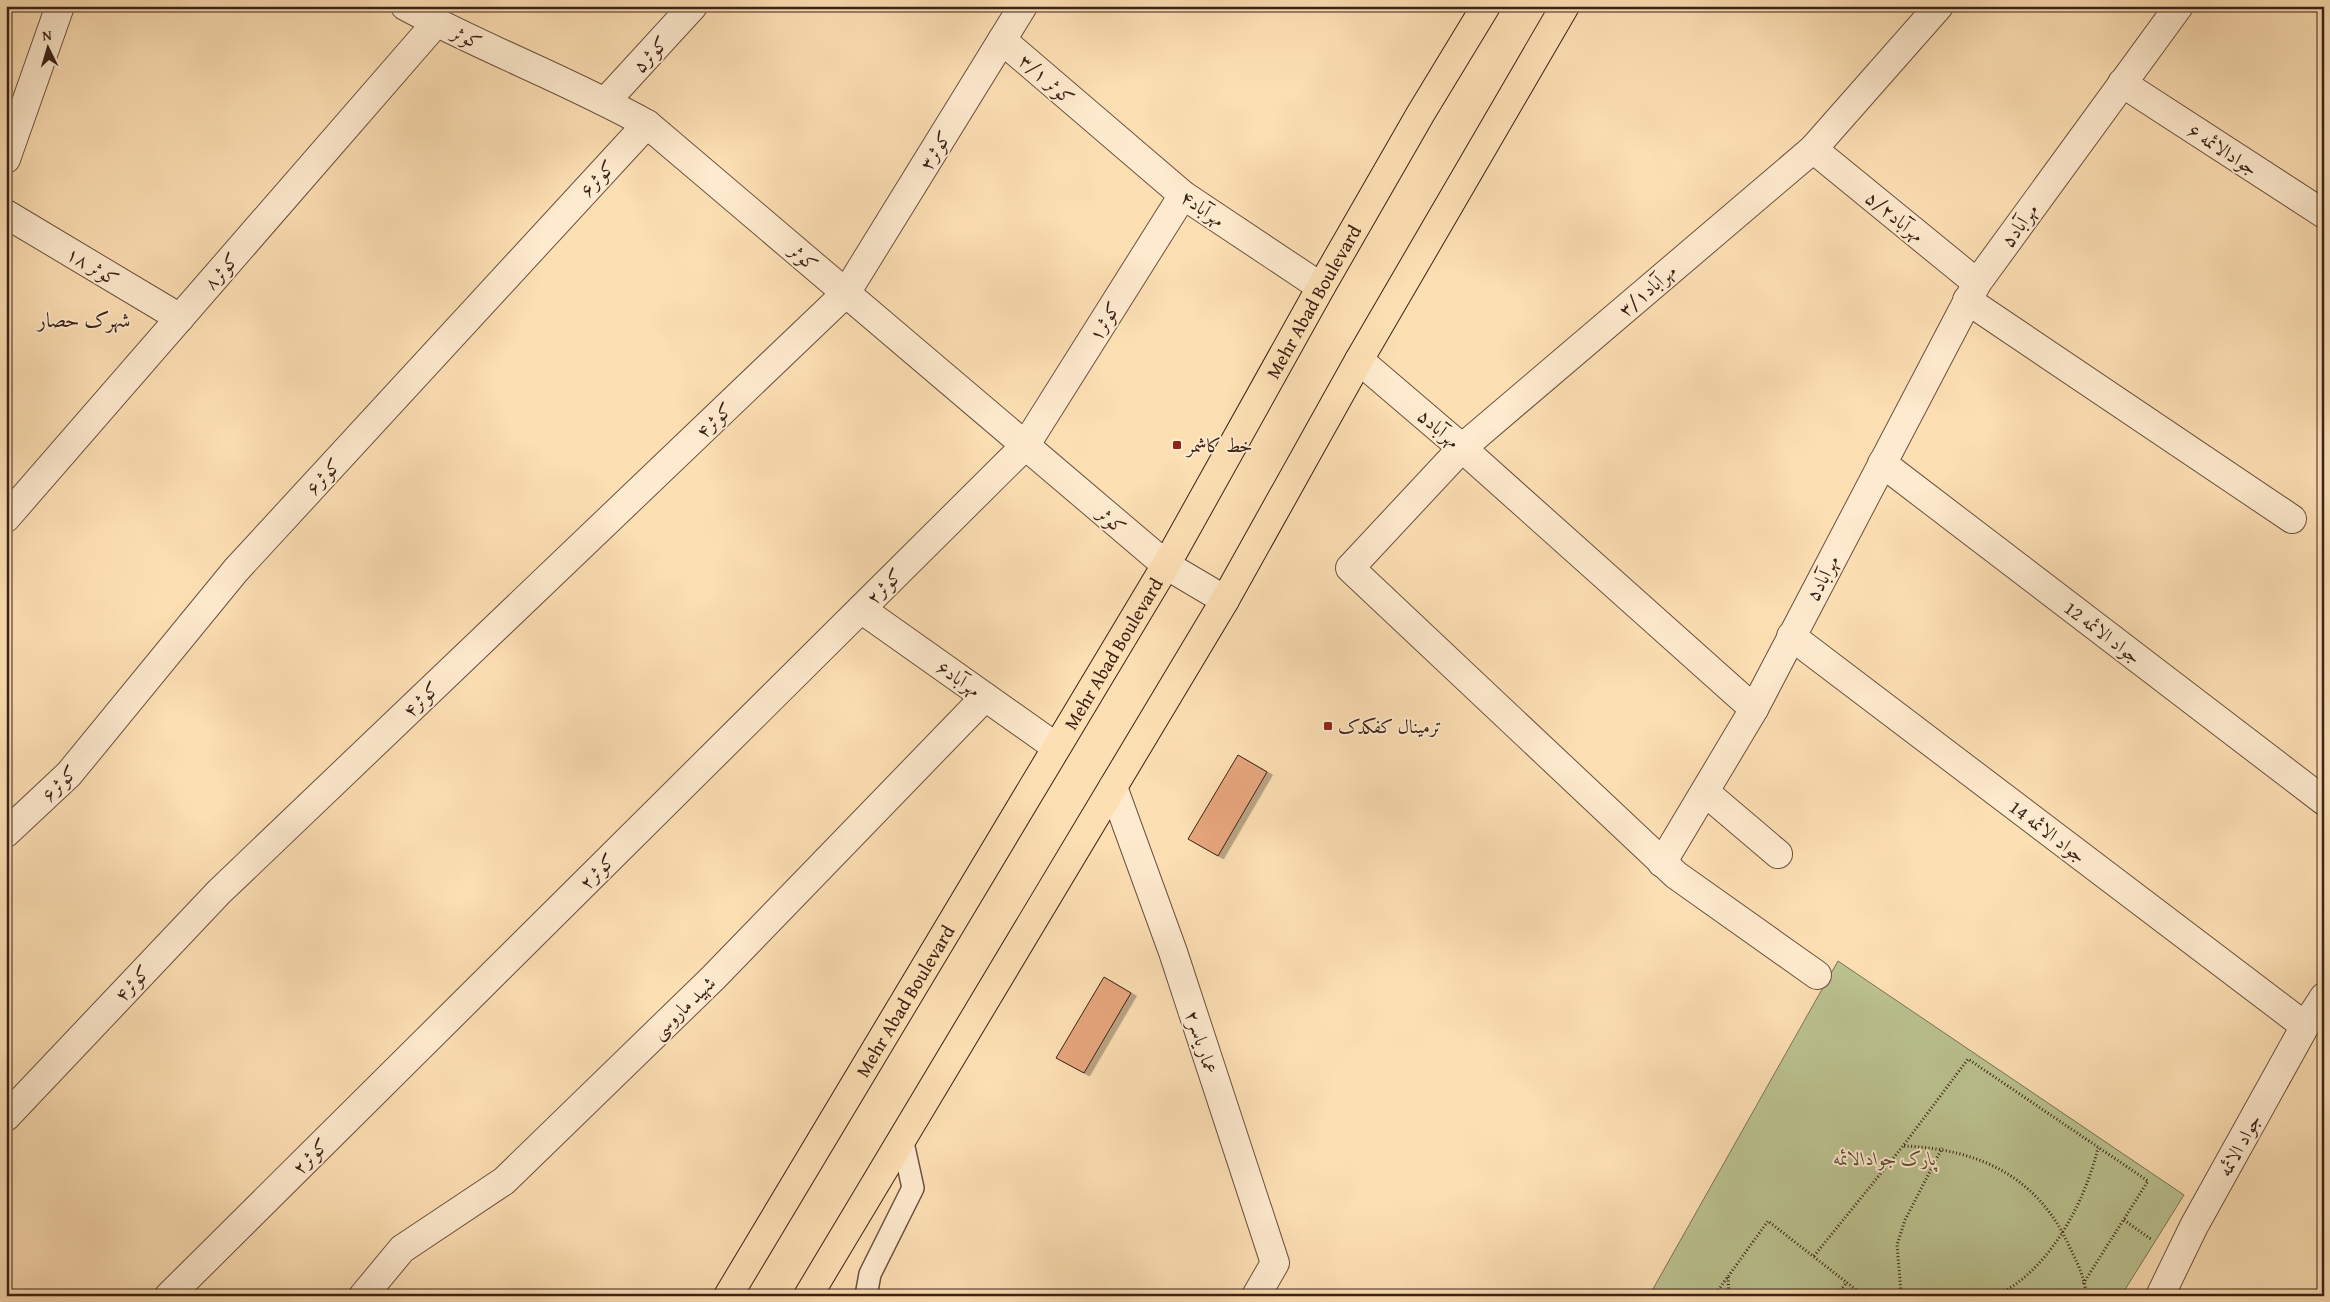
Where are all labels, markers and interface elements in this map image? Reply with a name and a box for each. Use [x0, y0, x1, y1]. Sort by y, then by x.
street label: کوثر [445, 17, 487, 56]
north arrow [22, 22, 72, 72]
text: N [41, 25, 53, 45]
street label: کوثر۵ [626, 29, 674, 79]
street label: کوثر ۳/۱ [1013, 47, 1081, 111]
street label: جوادالائمه ۶ [2182, 116, 2264, 182]
street label: کوثر۳ [912, 125, 958, 175]
street label: کوثر۶ [573, 153, 621, 203]
street label: مهرآباد۴ [1175, 183, 1231, 233]
street label: مهرآباد۵/۲ [1860, 184, 1930, 248]
street label: مهرآباد۵ [1993, 197, 2045, 253]
street label: Mehr Abad Boulevard [1259, 219, 1368, 384]
street label: کوثر [782, 235, 825, 278]
street label: کوثر ۱۸ [61, 239, 125, 293]
street label: کوثر۸ [197, 246, 245, 296]
street label: مهرآباد۳/۱ [1612, 257, 1682, 323]
street label: کوثر۱ [1081, 296, 1127, 346]
district label: شهرک حصار [36, 304, 131, 335]
street label: کوثر۴ [689, 395, 739, 445]
street label: مهرآباد۵ [1412, 402, 1466, 454]
place label: خط کاشمر [1185, 431, 1252, 459]
marker: خط کاشمر [1171, 439, 1183, 451]
street label: کوثر۶ [299, 451, 347, 501]
street label: کوثر [1090, 498, 1133, 541]
street label: مهرآباد۵ [1798, 550, 1846, 606]
street label: کوثر۲ [859, 561, 909, 611]
street label: Mehr Abad Boulevard [1057, 571, 1170, 735]
street label: جواد الائمه 12 [2059, 594, 2147, 670]
street label: مهرآباد۶ [931, 653, 987, 703]
street label: کوثر۴ [396, 674, 446, 724]
place label: ترمینال کفکدک [1338, 712, 1442, 740]
marker: ترمینال کفکدک [1322, 720, 1334, 732]
street label: کوثر۶ [34, 758, 84, 808]
street label: جواد الائمه 14 [2004, 793, 2092, 869]
street label: کوثر۲ [572, 846, 622, 896]
street label: Mehr Abad Boulevard [848, 919, 962, 1082]
street label: کوثر۴ [108, 958, 156, 1008]
street label: شهید ماروسی [644, 969, 722, 1045]
street label: عمار یاسر۲ [1179, 1006, 1225, 1078]
street label: جواد الائمه [2210, 1109, 2268, 1181]
street label: کوثر۲ [285, 1131, 335, 1181]
park label: پارک جوادالائمه [1834, 1144, 1938, 1172]

